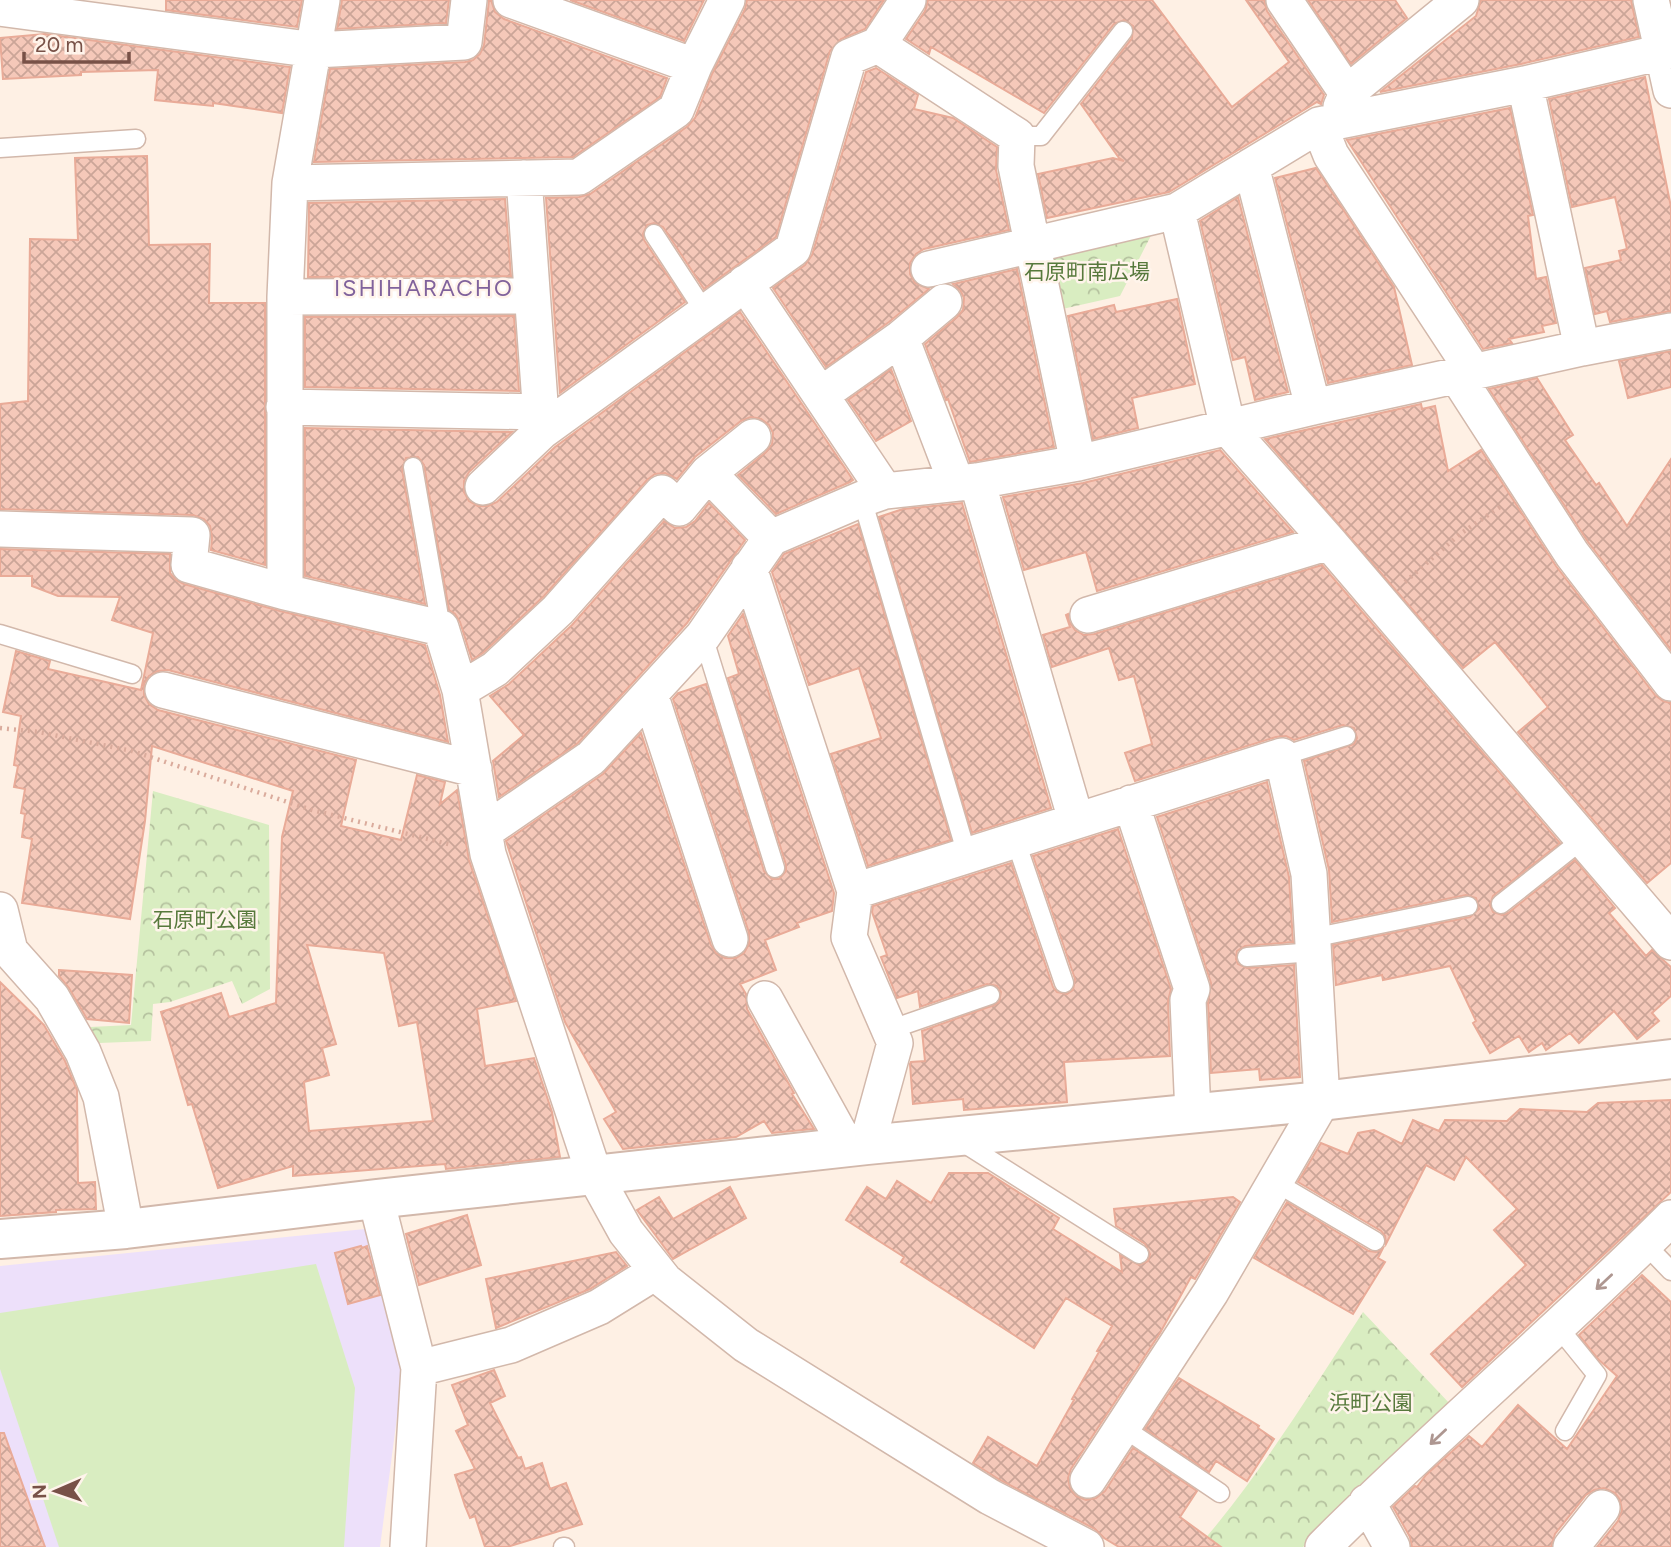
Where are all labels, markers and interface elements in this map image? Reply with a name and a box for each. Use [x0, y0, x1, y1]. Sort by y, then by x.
scale bar [24, 21, 130, 65]
text: 20 m [35, 32, 83, 57]
park label: 石原町南広場 [1024, 259, 1150, 284]
district label: ISHIHARACHO [334, 274, 514, 302]
park label: 石原町公園 [153, 907, 258, 932]
one-way arrow [1596, 1274, 1613, 1291]
park label: 浜町公園 [1329, 1390, 1413, 1415]
one-way arrow [1430, 1429, 1447, 1446]
north arrow [21, 1456, 91, 1526]
text: N [28, 1484, 51, 1499]

